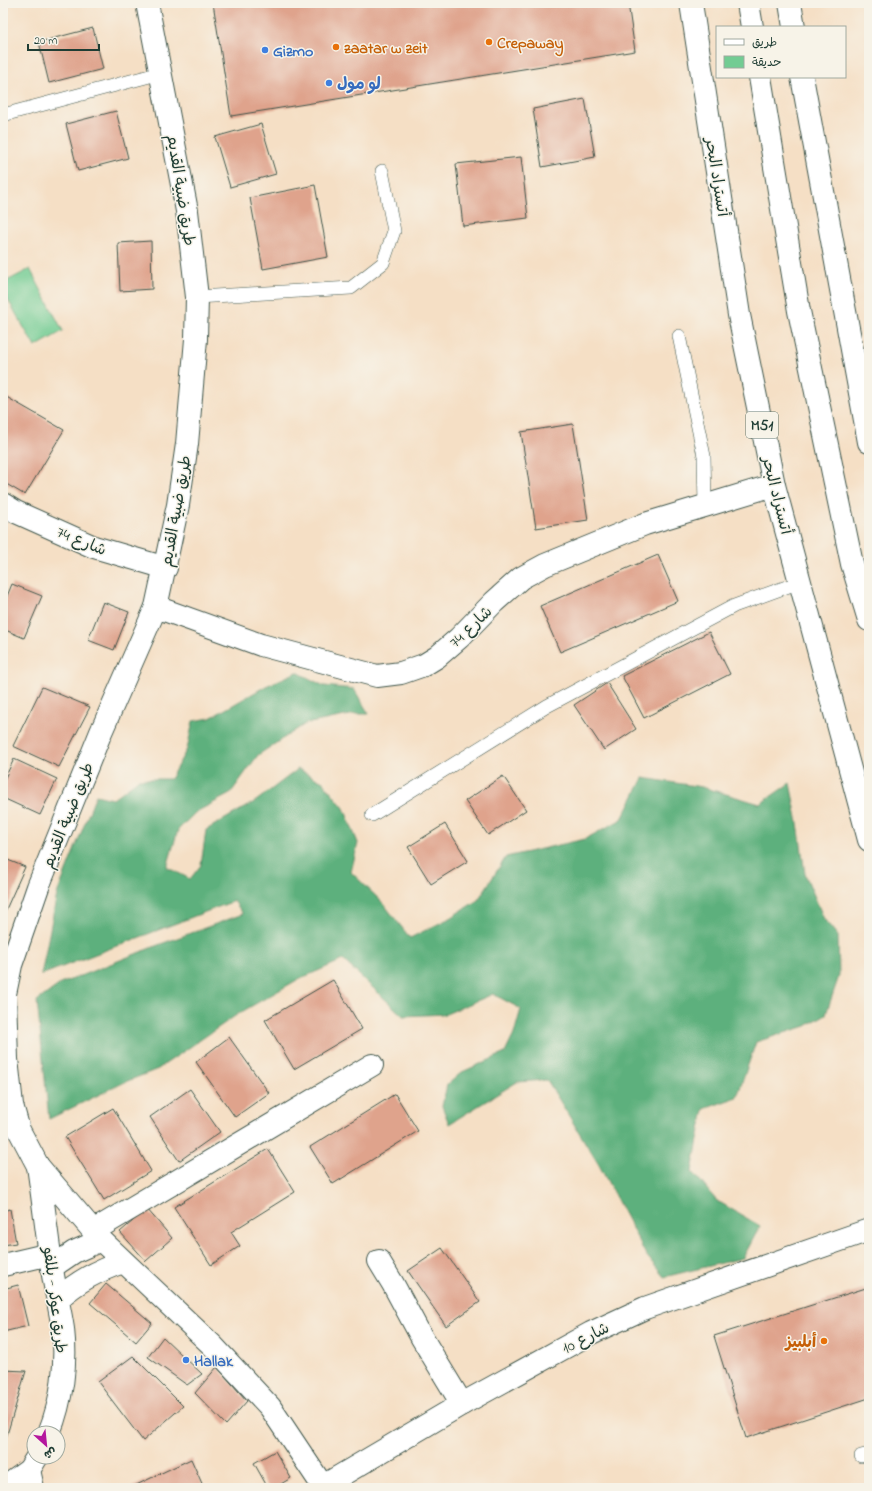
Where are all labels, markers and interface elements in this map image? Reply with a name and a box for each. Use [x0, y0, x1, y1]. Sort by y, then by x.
scale bar [28, 26, 99, 52]
legend [716, 26, 846, 78]
text: 20 m [34, 32, 57, 50]
place label: Crepaway [497, 32, 563, 57]
text: طريق [752, 34, 777, 52]
place label: zaatar w zeit [344, 37, 428, 61]
marker: Crepaway [484, 37, 494, 47]
place label: Gizmo [273, 40, 313, 64]
marker: zaatar w zeit [331, 42, 341, 52]
marker: Gizmo [260, 45, 270, 55]
text: حديقة [752, 54, 781, 72]
place label: لو مول [337, 73, 381, 97]
marker: لو مول [324, 78, 334, 88]
street label: طريق ضبية القديم [159, 133, 201, 248]
street label: أتستراد البحر [698, 134, 734, 219]
road number: M51 [746, 412, 778, 438]
street label: أتستراد البحر [754, 452, 797, 537]
street label: طريق ضبية القديم [155, 454, 199, 569]
street label: شارع 74 [53, 521, 110, 563]
street label: شارع 74 [444, 601, 498, 654]
street label: طريق ضبية القديم [37, 759, 101, 873]
street label: طريق عوكر - بللفو [35, 1245, 72, 1355]
street label: شارع 10 [558, 1317, 614, 1361]
place label: أبلبيز [784, 1331, 817, 1355]
marker: أبلبيز [819, 1336, 829, 1346]
place label: Hallak [194, 1350, 234, 1374]
marker: Hallak [181, 1355, 191, 1365]
north arrow [26, 1425, 66, 1465]
text: ش [41, 1443, 59, 1463]

